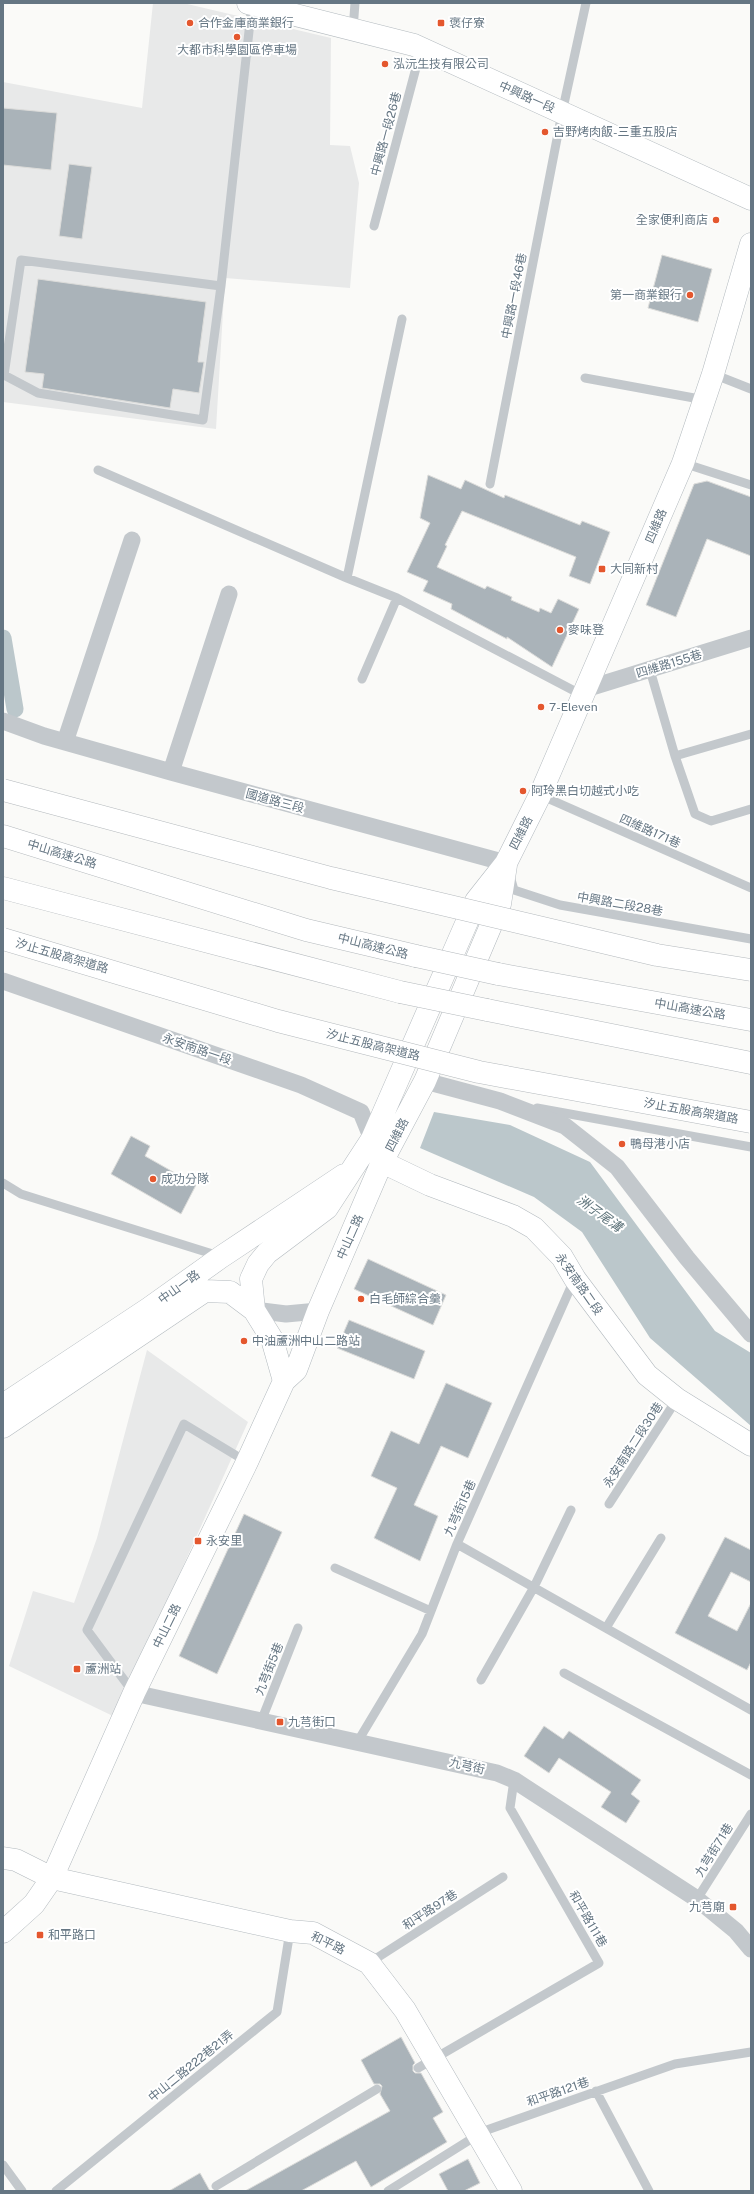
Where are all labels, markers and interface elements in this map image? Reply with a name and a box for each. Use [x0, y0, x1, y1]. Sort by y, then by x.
place label: 合作金庫商業銀行 [198, 16, 294, 30]
place label: 褒仔寮 [449, 16, 485, 30]
marker: 合作金庫商業銀行 [185, 18, 195, 28]
marker: 褒仔寮 [436, 18, 446, 28]
marker: 大都市科學園區停車場 [232, 32, 242, 42]
place label: 大都市科學園區停車場 [177, 43, 297, 57]
place label: 泓沅生技有限公司 [393, 57, 489, 71]
marker: 泓沅生技有限公司 [380, 59, 390, 69]
street label: 中興路一段 [497, 78, 557, 116]
street label: 中興路一段26巷 [368, 90, 404, 178]
place label: 吉野烤肉飯-三重五股店 [553, 125, 678, 139]
marker: 吉野烤肉飯-三重五股店 [540, 127, 550, 137]
place label: 全家便利商店 [636, 213, 708, 227]
marker: 全家便利商店 [711, 215, 721, 225]
street label: 中興路一段46巷 [499, 252, 529, 340]
place label: 第一商業銀行 [610, 288, 682, 302]
marker: 第一商業銀行 [685, 290, 695, 300]
street label: 四維路 [643, 507, 669, 545]
place label: 大同新村 [610, 562, 659, 576]
marker: 大同新村 [597, 564, 607, 574]
place label: 麥味登 [568, 623, 604, 637]
marker: 麥味登 [555, 625, 565, 635]
street label: 四維路155巷 [634, 647, 704, 681]
place label: 7-Eleven [549, 700, 598, 714]
marker: 7-Eleven [536, 702, 546, 712]
place label: 阿玲黑白切越式小吃 [531, 784, 639, 798]
street label: 國道路三段 [244, 786, 306, 816]
marker: 阿玲黑白切越式小吃 [518, 786, 528, 796]
street label: 四維路171巷 [617, 811, 683, 851]
street label: 四維路 [507, 814, 535, 852]
street label: 中山高速公路 [26, 837, 98, 871]
street label: 中興路二段28巷 [576, 890, 664, 918]
street label: 中山高速公路 [336, 930, 410, 962]
street label: 汐止五股高架道路 [14, 936, 110, 976]
street label: 中山高速公路 [653, 996, 727, 1022]
street label: 汐止五股高架道路 [325, 1027, 421, 1063]
street label: 永安南路一段 [161, 1031, 233, 1067]
street label: 汐止五股高架道路 [643, 1096, 739, 1126]
street label: 四維路 [383, 1116, 411, 1154]
place label: 鴨母港小店 [630, 1137, 690, 1151]
marker: 鴨母港小店 [617, 1139, 627, 1149]
place label: 成功分隊 [161, 1172, 209, 1186]
marker: 成功分隊 [148, 1174, 158, 1184]
water label: 洲子尾溝 [574, 1192, 627, 1236]
street label: 中山二路 [334, 1212, 366, 1262]
street label: 永安南路二段 [553, 1250, 605, 1318]
street label: 中山一路 [155, 1267, 203, 1307]
place label: 白毛師綜合羹 [369, 1292, 441, 1306]
marker: 白毛師綜合羹 [356, 1294, 366, 1304]
place label: 中油蘆洲中山二路站 [252, 1334, 360, 1348]
marker: 中油蘆洲中山二路站 [239, 1336, 249, 1346]
street label: 永安南路二段30巷 [600, 1400, 666, 1490]
street label: 九芎街15巷 [441, 1477, 479, 1539]
place label: 永安里 [206, 1534, 242, 1548]
marker: 永安里 [193, 1536, 203, 1546]
street label: 中山二路 [150, 1601, 184, 1651]
street label: 九芎街5巷 [252, 1641, 286, 1697]
place label: 蘆洲站 [85, 1662, 121, 1676]
marker: 蘆洲站 [72, 1664, 82, 1674]
place label: 九芎街口 [288, 1715, 336, 1729]
marker: 九芎街口 [275, 1717, 285, 1727]
street label: 九芎街 [448, 1755, 486, 1777]
street label: 九芎街71巷 [692, 1821, 736, 1879]
street label: 和平路97巷 [400, 1887, 460, 1933]
street label: 和平路111巷 [566, 1888, 610, 1950]
place label: 九芎廟 [689, 1900, 725, 1914]
marker: 九芎廟 [728, 1902, 738, 1912]
place label: 和平路口 [48, 1928, 96, 1942]
street label: 和平路 [309, 1929, 347, 1957]
marker: 和平路口 [35, 1930, 45, 1940]
street label: 中山二路222巷21弄 [146, 2027, 236, 2105]
street label: 和平路121巷 [525, 2075, 591, 2109]

